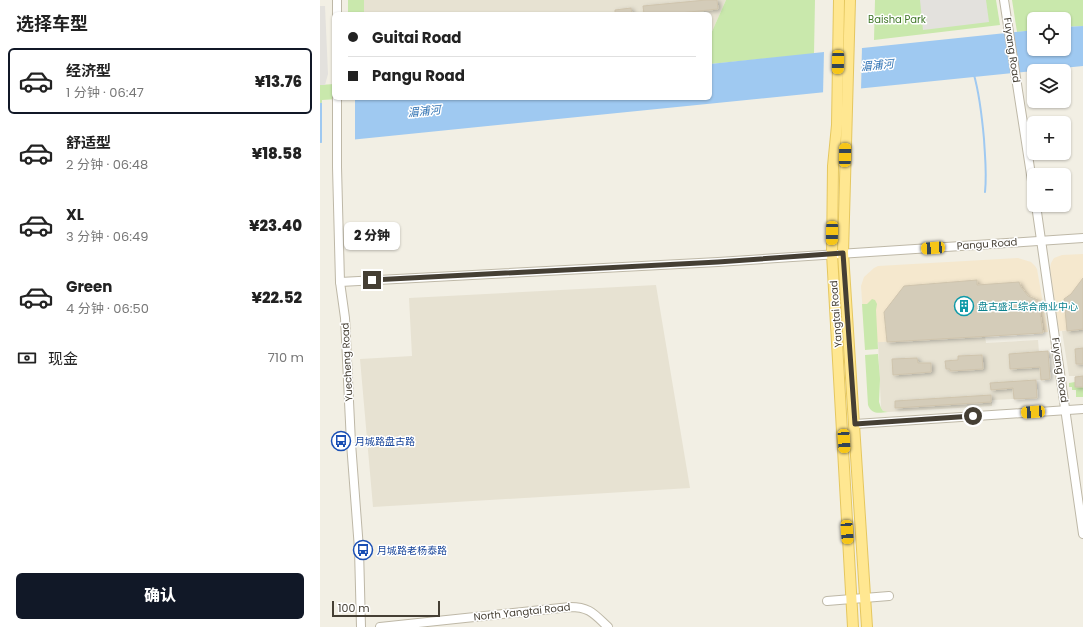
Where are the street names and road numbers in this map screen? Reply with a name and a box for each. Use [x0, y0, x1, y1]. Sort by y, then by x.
street label: Fuyang Road [1000, 16, 1024, 84]
street label: Pangu Road [956, 234, 1018, 254]
street label: Yangtai Road [826, 280, 846, 348]
street label: Yuecheng Road [337, 322, 357, 402]
street label: Fuyang Road [1048, 336, 1072, 404]
street label: North Yangtai Road [473, 599, 571, 625]

